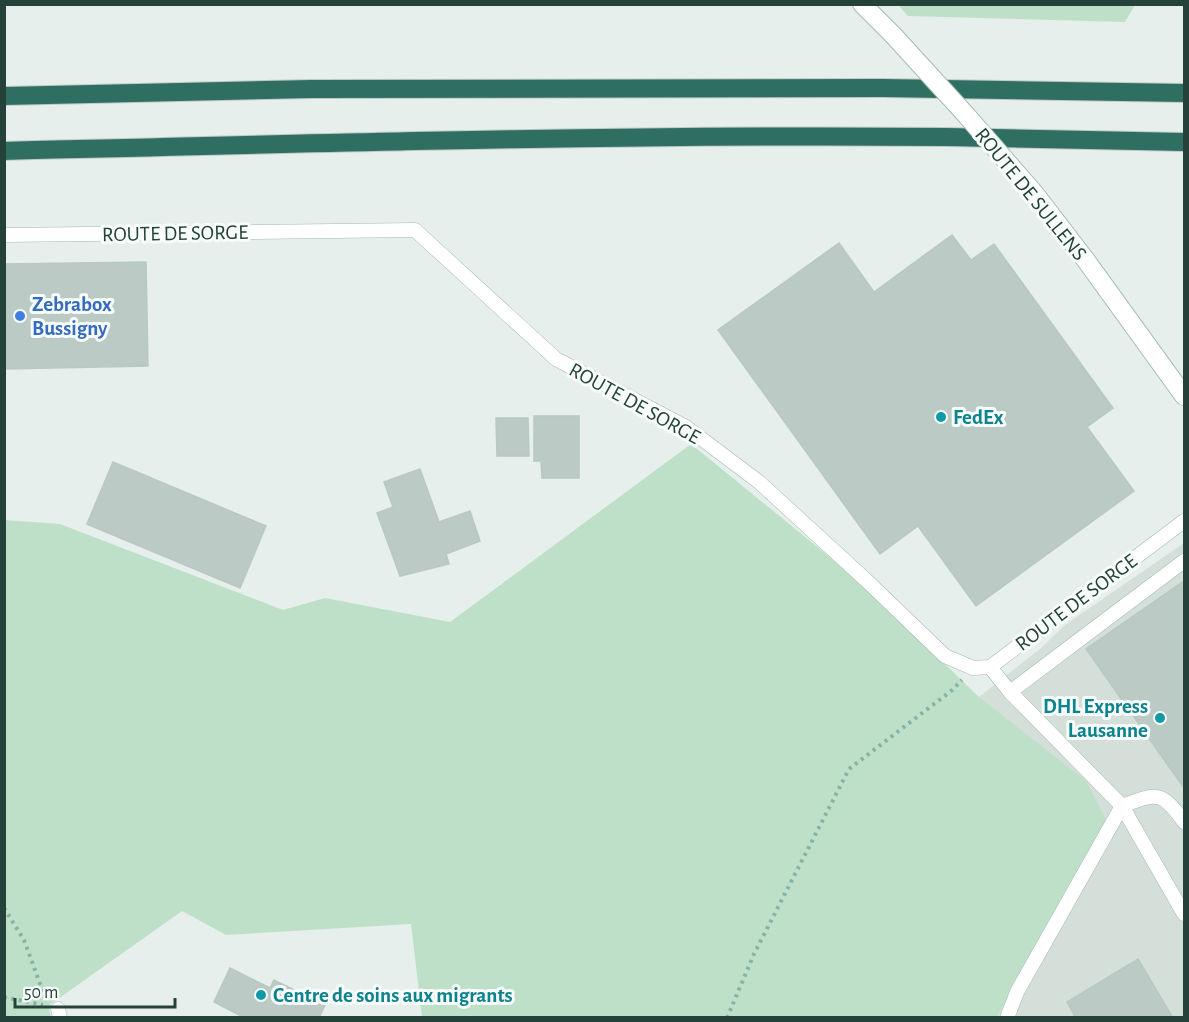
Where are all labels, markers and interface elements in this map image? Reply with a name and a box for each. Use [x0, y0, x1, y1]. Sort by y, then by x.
street label: ROUTE DE SULLENS [971, 124, 1090, 265]
street label: ROUTE DE SORGE [102, 222, 248, 245]
place label: Zebrabox Bussigny [32, 294, 112, 339]
marker: Zebrabox Bussigny [13, 309, 27, 323]
street label: ROUTE DE SORGE [566, 359, 704, 448]
place label: FedEx [953, 407, 1004, 428]
marker: FedEx [934, 410, 948, 424]
street label: ROUTE DE SORGE [1012, 550, 1141, 655]
place label: DHL Express Lausanne [1043, 696, 1148, 741]
marker: DHL Express Lausanne [1153, 711, 1167, 725]
scale bar [15, 971, 176, 1009]
text: 50 m [24, 984, 58, 1002]
place label: Centre de soins aux migrants [273, 985, 513, 1006]
marker: Centre de soins aux migrants [254, 988, 268, 1002]

